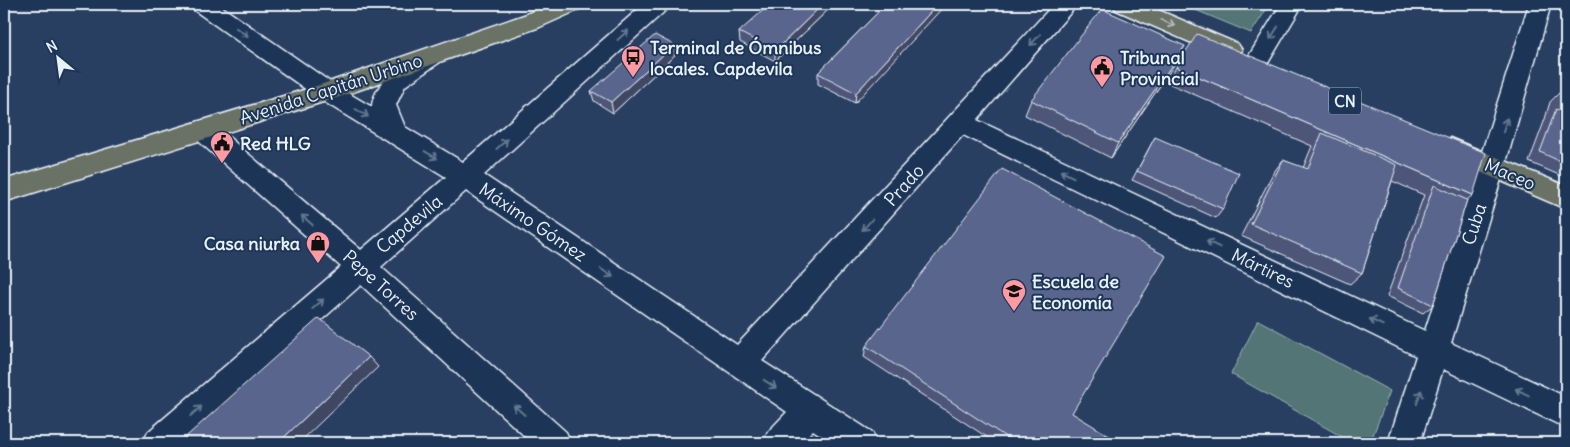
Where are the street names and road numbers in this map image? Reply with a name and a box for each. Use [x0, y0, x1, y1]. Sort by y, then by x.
street label: Avenida Capitán Urbino [237, 49, 425, 129]
road number: CN [1329, 88, 1361, 114]
street label: Maceo [1481, 153, 1539, 195]
street label: Prado [879, 159, 929, 211]
street label: Máximo Gómez [475, 178, 592, 267]
street label: Capdevila [371, 190, 447, 258]
street label: Cuba [1457, 200, 1491, 248]
street label: Mártires [1228, 243, 1298, 293]
street label: Pepe Torres [338, 245, 424, 325]

